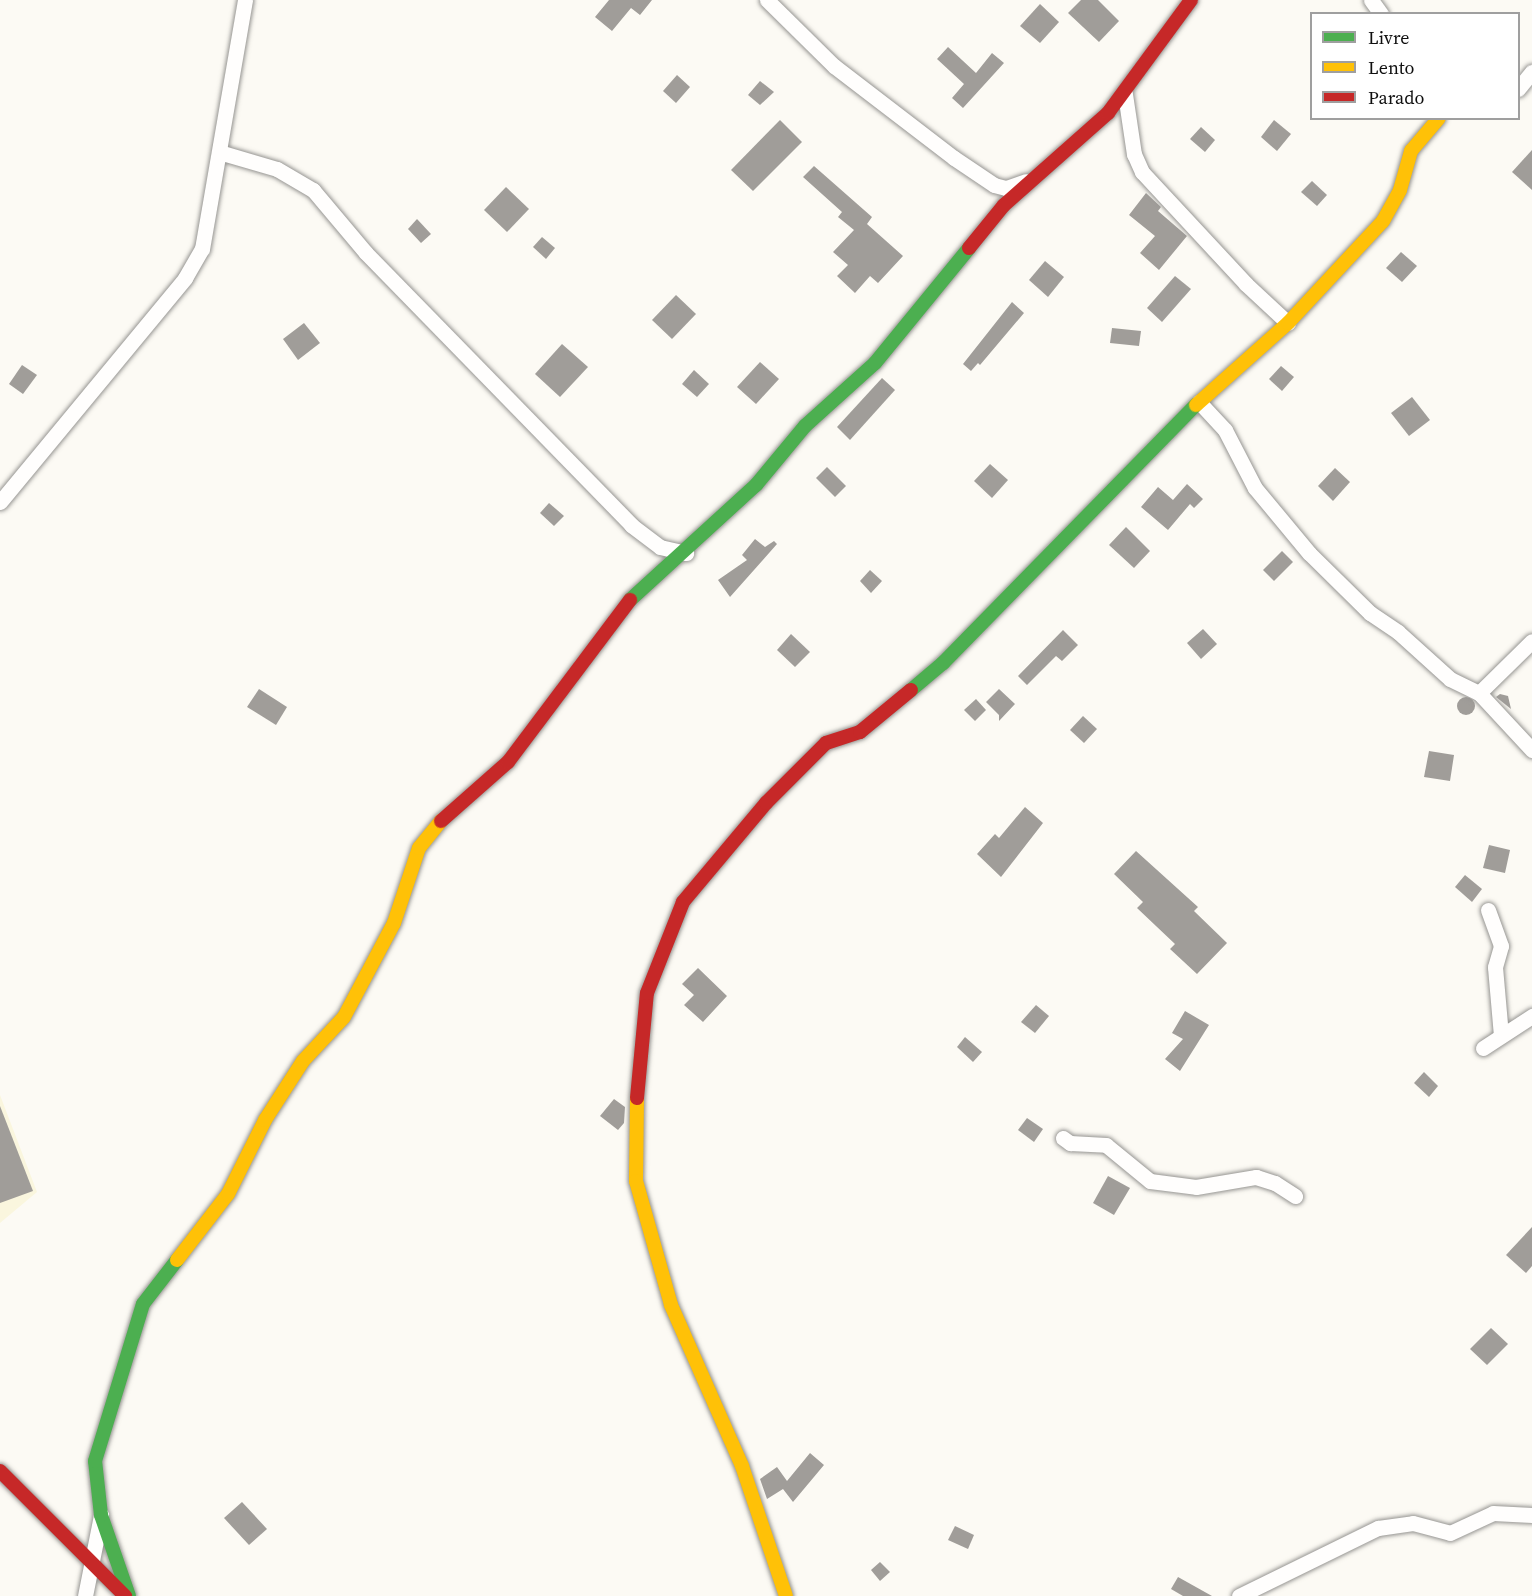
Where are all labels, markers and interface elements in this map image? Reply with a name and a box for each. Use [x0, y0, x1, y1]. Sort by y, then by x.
legend [1310, 12, 1520, 120]
text: Livre [1368, 25, 1410, 50]
text: Lento [1368, 55, 1414, 80]
text: Parado [1368, 85, 1424, 110]

